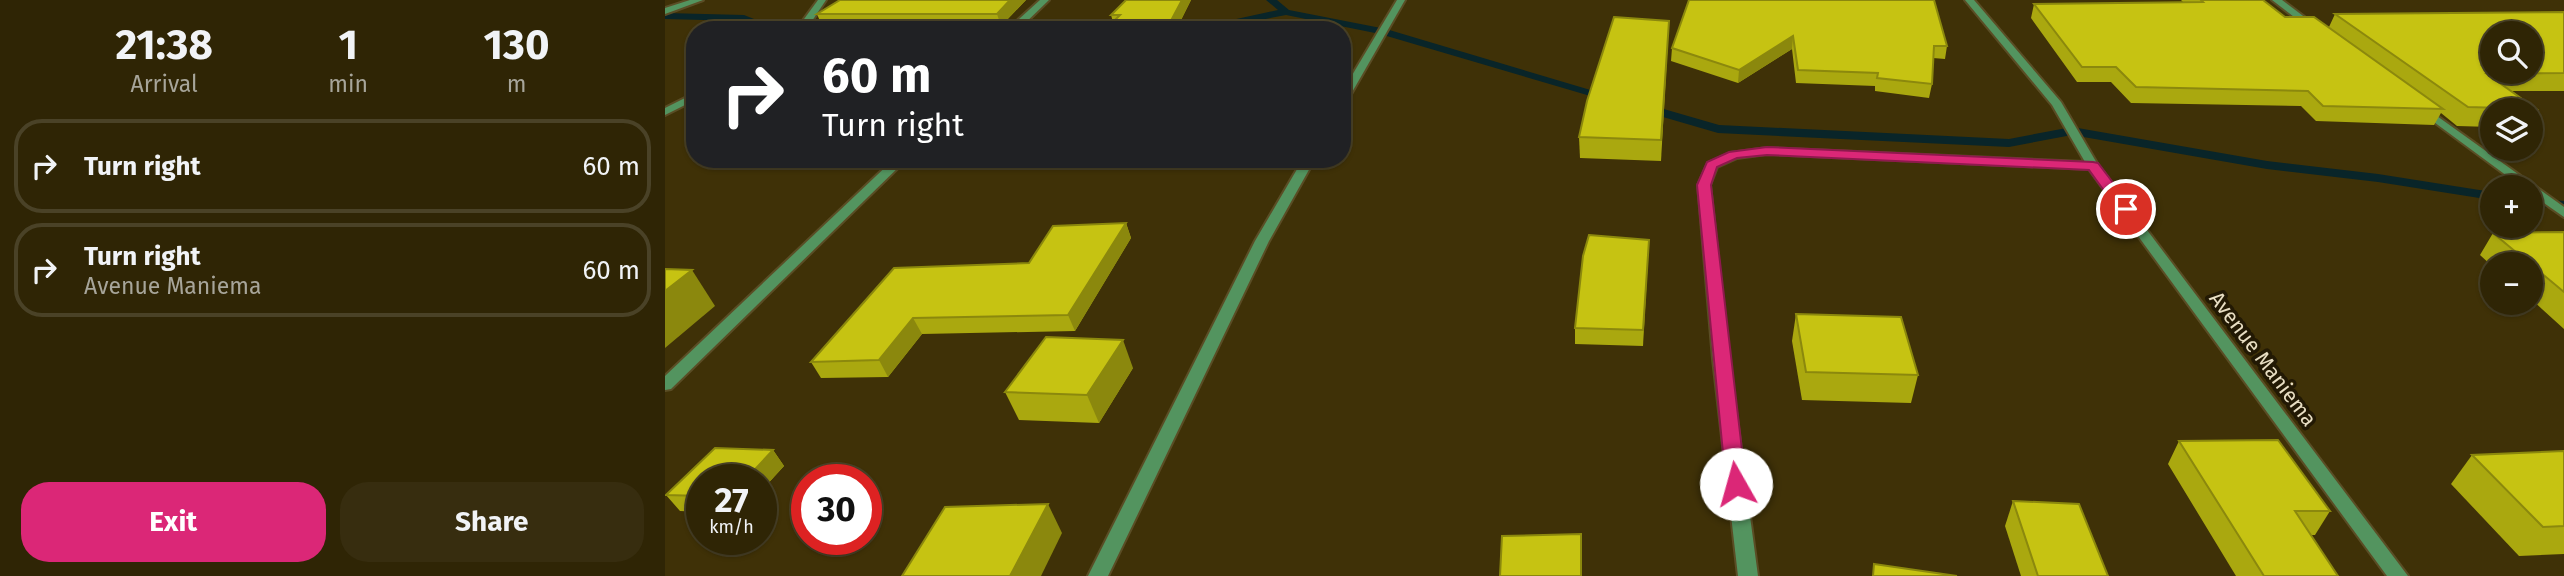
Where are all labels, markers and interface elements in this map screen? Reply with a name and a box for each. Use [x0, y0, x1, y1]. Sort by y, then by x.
text: 21:38 [116, 20, 213, 70]
text: 1 [338, 20, 358, 70]
text: 130 [484, 20, 549, 70]
map controls [2480, 21, 2543, 315]
button: search [2480, 21, 2543, 84]
text: 60 m [822, 46, 931, 105]
icon: right [707, 49, 798, 140]
text: Arrival [130, 70, 198, 98]
text: min [328, 70, 368, 98]
text: m [507, 70, 526, 98]
button: layers [2480, 98, 2543, 161]
text: Turn right [822, 106, 964, 144]
icon: right [25, 147, 63, 185]
text: Turn right [84, 151, 201, 182]
text: 60 m [582, 151, 640, 182]
button: + [2480, 175, 2543, 238]
pin [2096, 179, 2156, 239]
icon: arrive [2107, 190, 2145, 228]
text: Turn right [84, 241, 201, 272]
icon: right [25, 251, 63, 289]
button: − [2480, 252, 2543, 315]
text: 60 m [582, 255, 640, 286]
text: Avenue Maniema [84, 272, 262, 300]
street label: Avenue Maniema [2204, 286, 2322, 432]
position arrow [1699, 447, 1773, 521]
speed limit sign: 30 [791, 464, 882, 555]
text: 27 [714, 479, 749, 521]
button: Exit [21, 482, 326, 562]
button: Share [340, 482, 644, 562]
text: km/h [709, 516, 754, 538]

